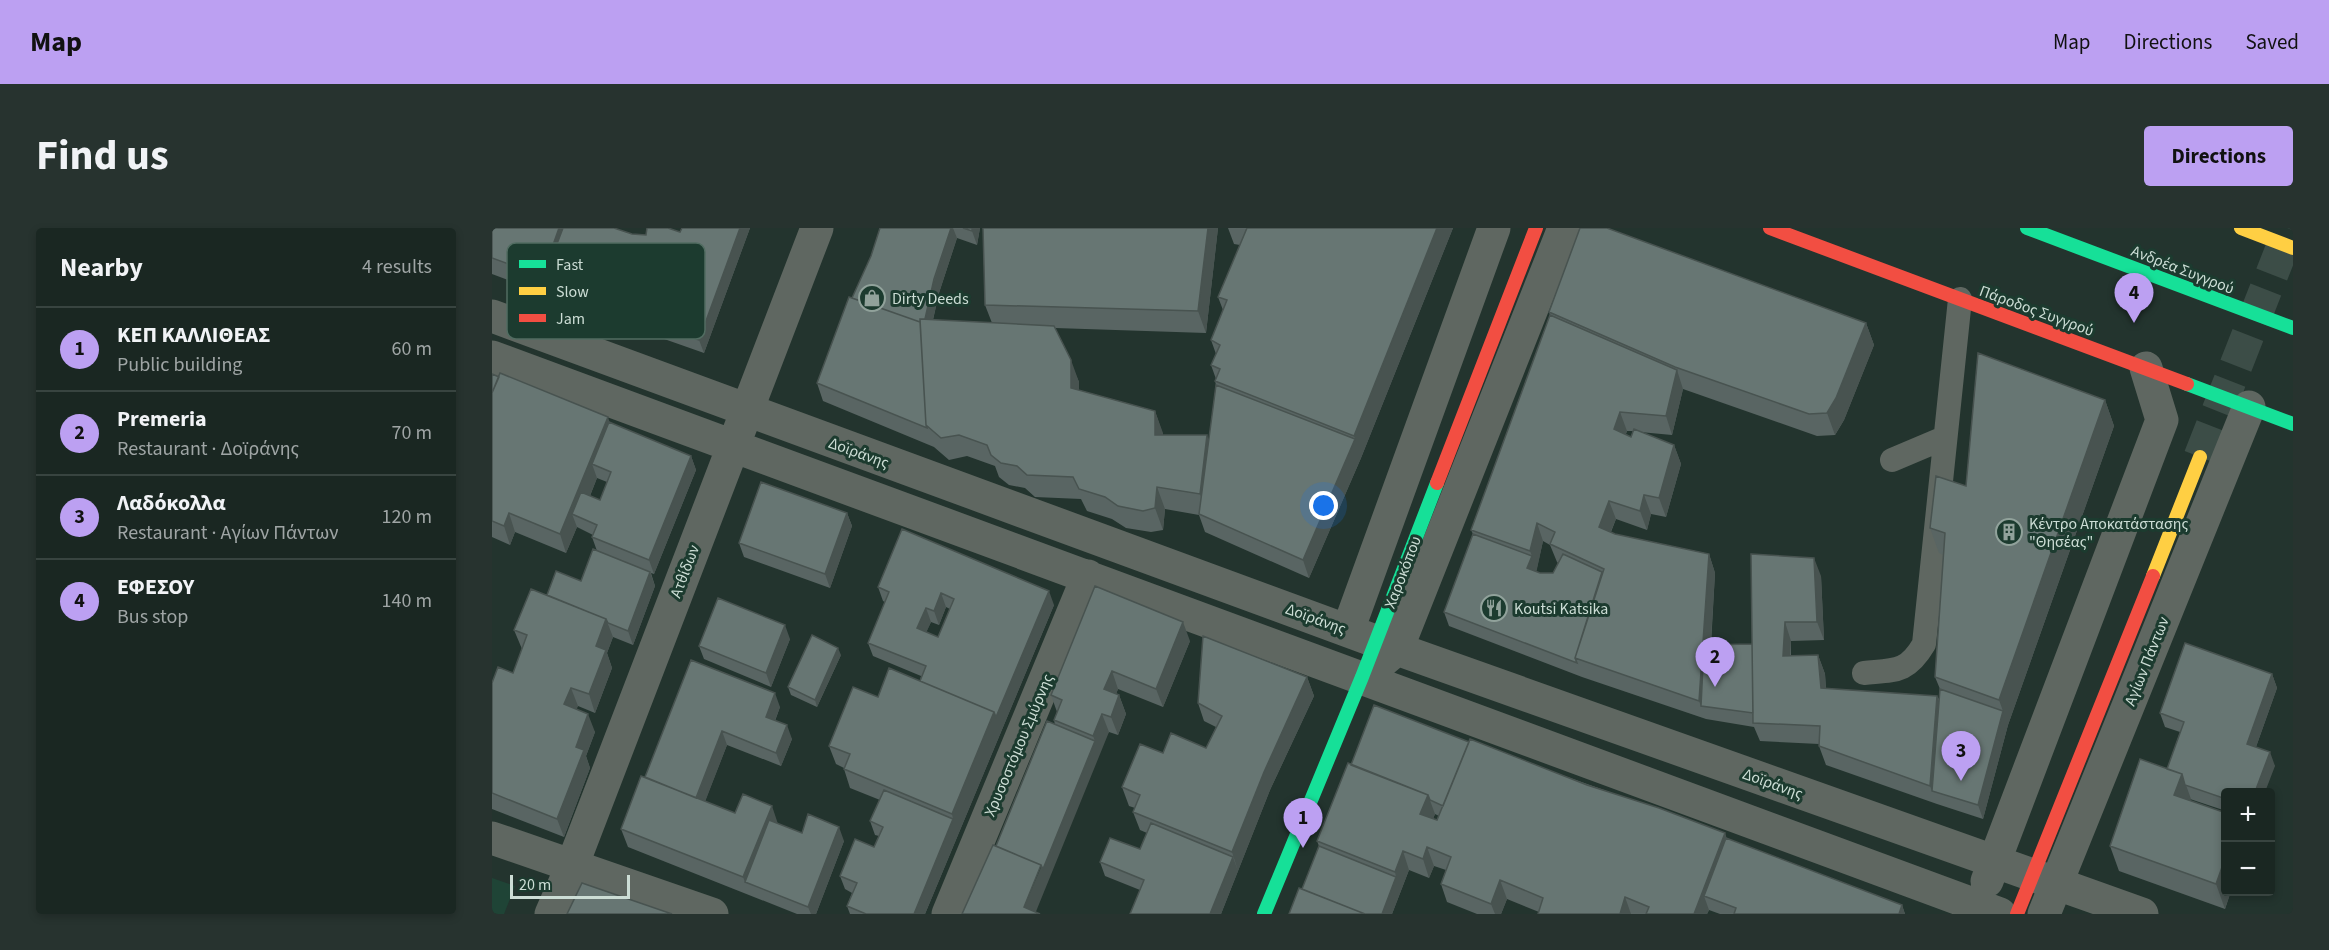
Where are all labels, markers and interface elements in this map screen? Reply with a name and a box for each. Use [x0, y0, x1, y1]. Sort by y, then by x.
text: Map [30, 22, 82, 62]
text: Map [2053, 27, 2091, 57]
text: Directions [2124, 27, 2212, 57]
text: Saved [2245, 27, 2299, 57]
text: Find us [36, 126, 169, 186]
button: Directions [2144, 126, 2293, 186]
street label: Ανδρέα Συγγρού [2128, 240, 2237, 300]
legend [507, 243, 705, 339]
text: Nearby [60, 249, 143, 286]
text: 4 results [362, 253, 432, 281]
text: Fast [556, 254, 584, 276]
pin: 4 [2114, 274, 2154, 323]
street label: Πάροδος Συγγρού [1976, 280, 2097, 342]
text: Slow [556, 281, 589, 303]
shop icon: Dirty Deeds [857, 283, 887, 313]
place label: Dirty Deeds [892, 288, 969, 310]
text: Jam [556, 308, 585, 330]
text: ΚΕΠ ΚΑΛΛΙΘΕΑΣ [117, 319, 270, 351]
text: 1 [74, 335, 85, 363]
text: 60 m [392, 335, 432, 363]
text: Public building [117, 351, 242, 379]
text: Premeria [117, 403, 207, 435]
text: 2 [74, 419, 85, 447]
text: 70 m [392, 419, 432, 447]
street label: Δοϊράνης [825, 432, 892, 474]
text: Restaurant · Δοϊράνης [117, 435, 299, 463]
text: Λαδόκολλα [117, 487, 226, 519]
your location [1309, 491, 1338, 520]
text: 3 [74, 503, 85, 531]
text: 120 m [382, 503, 432, 531]
place label: Κέντρο Αποκατάστασης "Θησέας" [2029, 513, 2188, 553]
building icon: Κέντρο Αποκατάστασης "Θησέας" [1994, 517, 2024, 547]
text: Restaurant · Αγίων Πάντων [117, 519, 338, 547]
street label: Χαροκόπου [1379, 533, 1427, 612]
street label: Ατθίδων [665, 541, 705, 601]
text: ΕΦΕΣΟΥ [117, 571, 194, 603]
text: 4 [74, 587, 85, 615]
text: 140 m [382, 587, 432, 615]
restaurant icon: Koutsi Katsika [1479, 593, 1509, 623]
street label: Δοϊράνης [1282, 598, 1349, 640]
place label: Koutsi Katsika [1514, 598, 1608, 620]
text: Bus stop [117, 603, 188, 631]
street label: Αγίων Πάντων [2119, 613, 2175, 709]
pin: 2 [1696, 638, 1734, 687]
street label: Χρυσοστόμου Σμύρνης [979, 671, 1059, 820]
pin: 3 [1942, 732, 1980, 781]
street label: Δοϊράνης [1739, 763, 1806, 805]
map controls [2221, 788, 2275, 896]
button: + [2221, 788, 2275, 842]
pin: 1 [1284, 798, 1322, 848]
button: − [2221, 842, 2275, 896]
scale bar [510, 872, 630, 900]
text: 20 m [519, 874, 551, 896]

